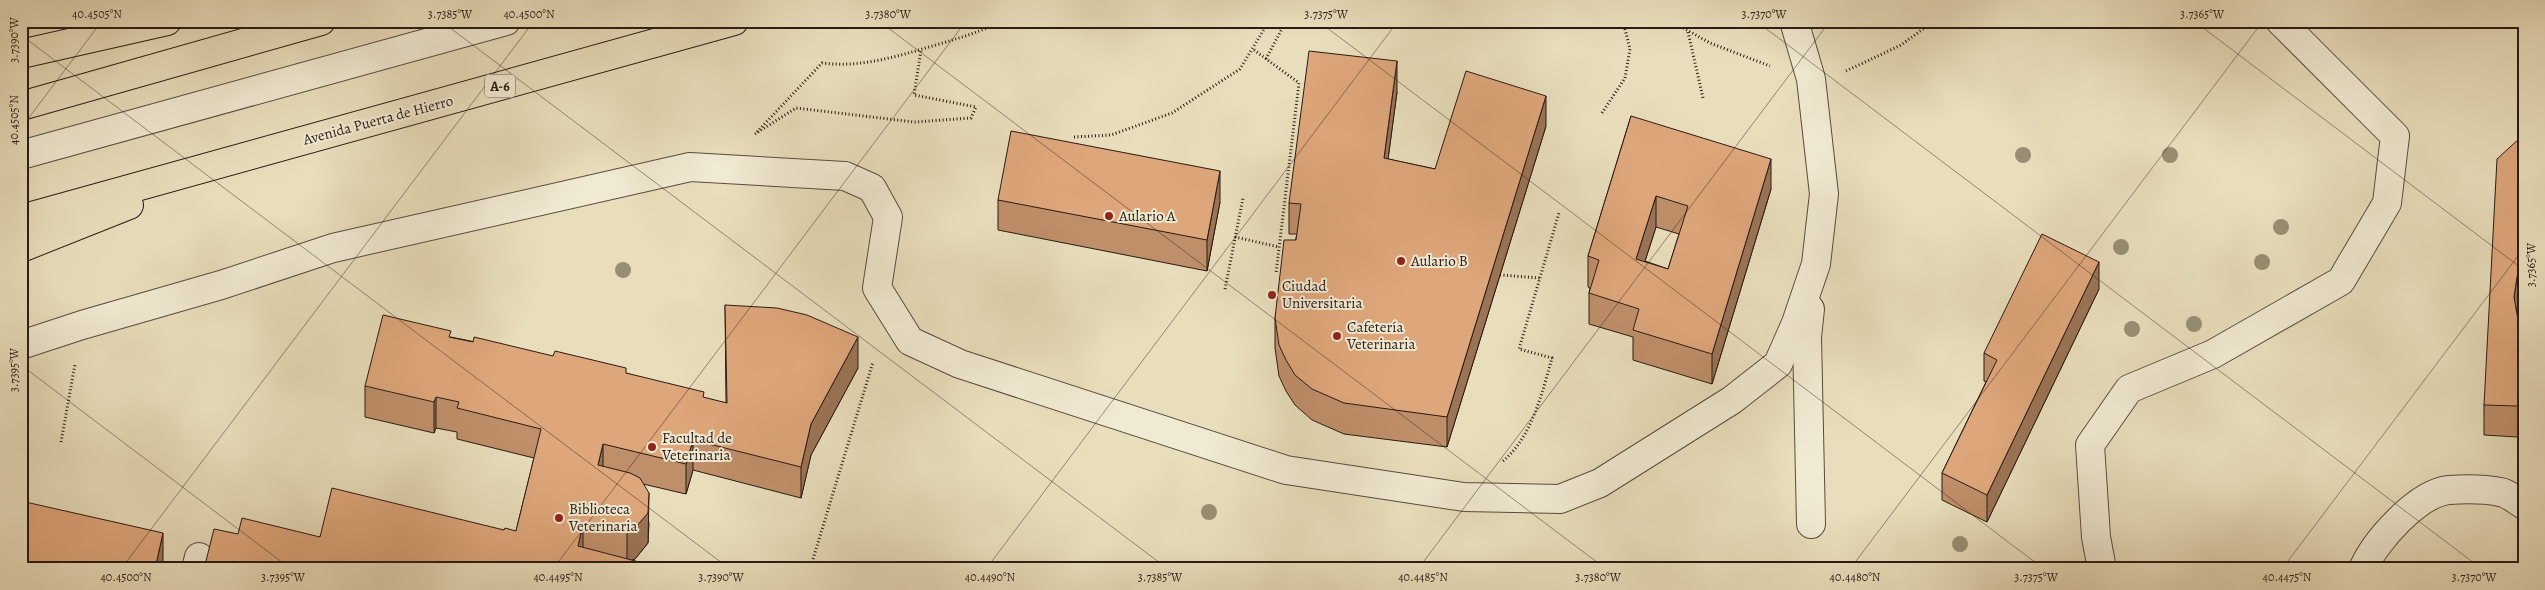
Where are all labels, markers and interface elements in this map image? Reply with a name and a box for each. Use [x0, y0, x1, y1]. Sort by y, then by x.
text: 40.4505°N [72, 6, 122, 22]
text: 3.7385°W [428, 6, 473, 22]
text: 40.4500°N [503, 6, 555, 22]
text: 3.7380°W [865, 6, 912, 22]
text: 3.7375°W [1304, 6, 1349, 22]
text: 3.7370°W [1742, 6, 1787, 22]
text: 3.7365°W [2180, 6, 2225, 22]
text: 3.7390°W [6, 17, 22, 63]
road number: A-6 [485, 74, 515, 98]
street label: Avenida Puerta de Hierro [300, 90, 455, 150]
text: 40.4505°N [6, 95, 22, 145]
place label: Aulario A [1118, 206, 1176, 226]
marker: Aulario A [1103, 210, 1115, 222]
text: 3.7365°W [2523, 242, 2539, 287]
place label: Aulario B [1410, 251, 1468, 271]
marker: Aulario B [1395, 255, 1407, 267]
place label: Ciudad Universitaria [1282, 276, 1362, 313]
marker: Ciudad Universitaria [1266, 289, 1278, 301]
place label: Cafetería Veterinaria [1346, 317, 1416, 354]
marker: Cafetería Veterinaria [1331, 330, 1343, 342]
text: 3.7395°W [6, 347, 22, 392]
place label: Facultad de Veterinaria [661, 428, 732, 465]
marker: Facultad de Veterinaria [646, 441, 658, 453]
place label: Biblioteca Veterinaria [568, 499, 638, 536]
marker: Biblioteca Veterinaria [553, 512, 565, 524]
text: 40.4500°N [100, 569, 152, 585]
text: 3.7395°W [261, 569, 306, 585]
text: 40.4495°N [533, 569, 583, 585]
text: 3.7390°W [698, 569, 744, 585]
text: 40.4490°N [965, 569, 1016, 585]
text: 3.7385°W [1138, 569, 1183, 585]
text: 40.4485°N [1398, 569, 1448, 585]
text: 3.7380°W [1575, 569, 1622, 585]
text: 40.4480°N [1830, 569, 1881, 585]
text: 3.7375°W [2014, 569, 2059, 585]
text: 40.4475°N [2263, 569, 2312, 585]
text: 3.7370°W [2452, 569, 2497, 585]

